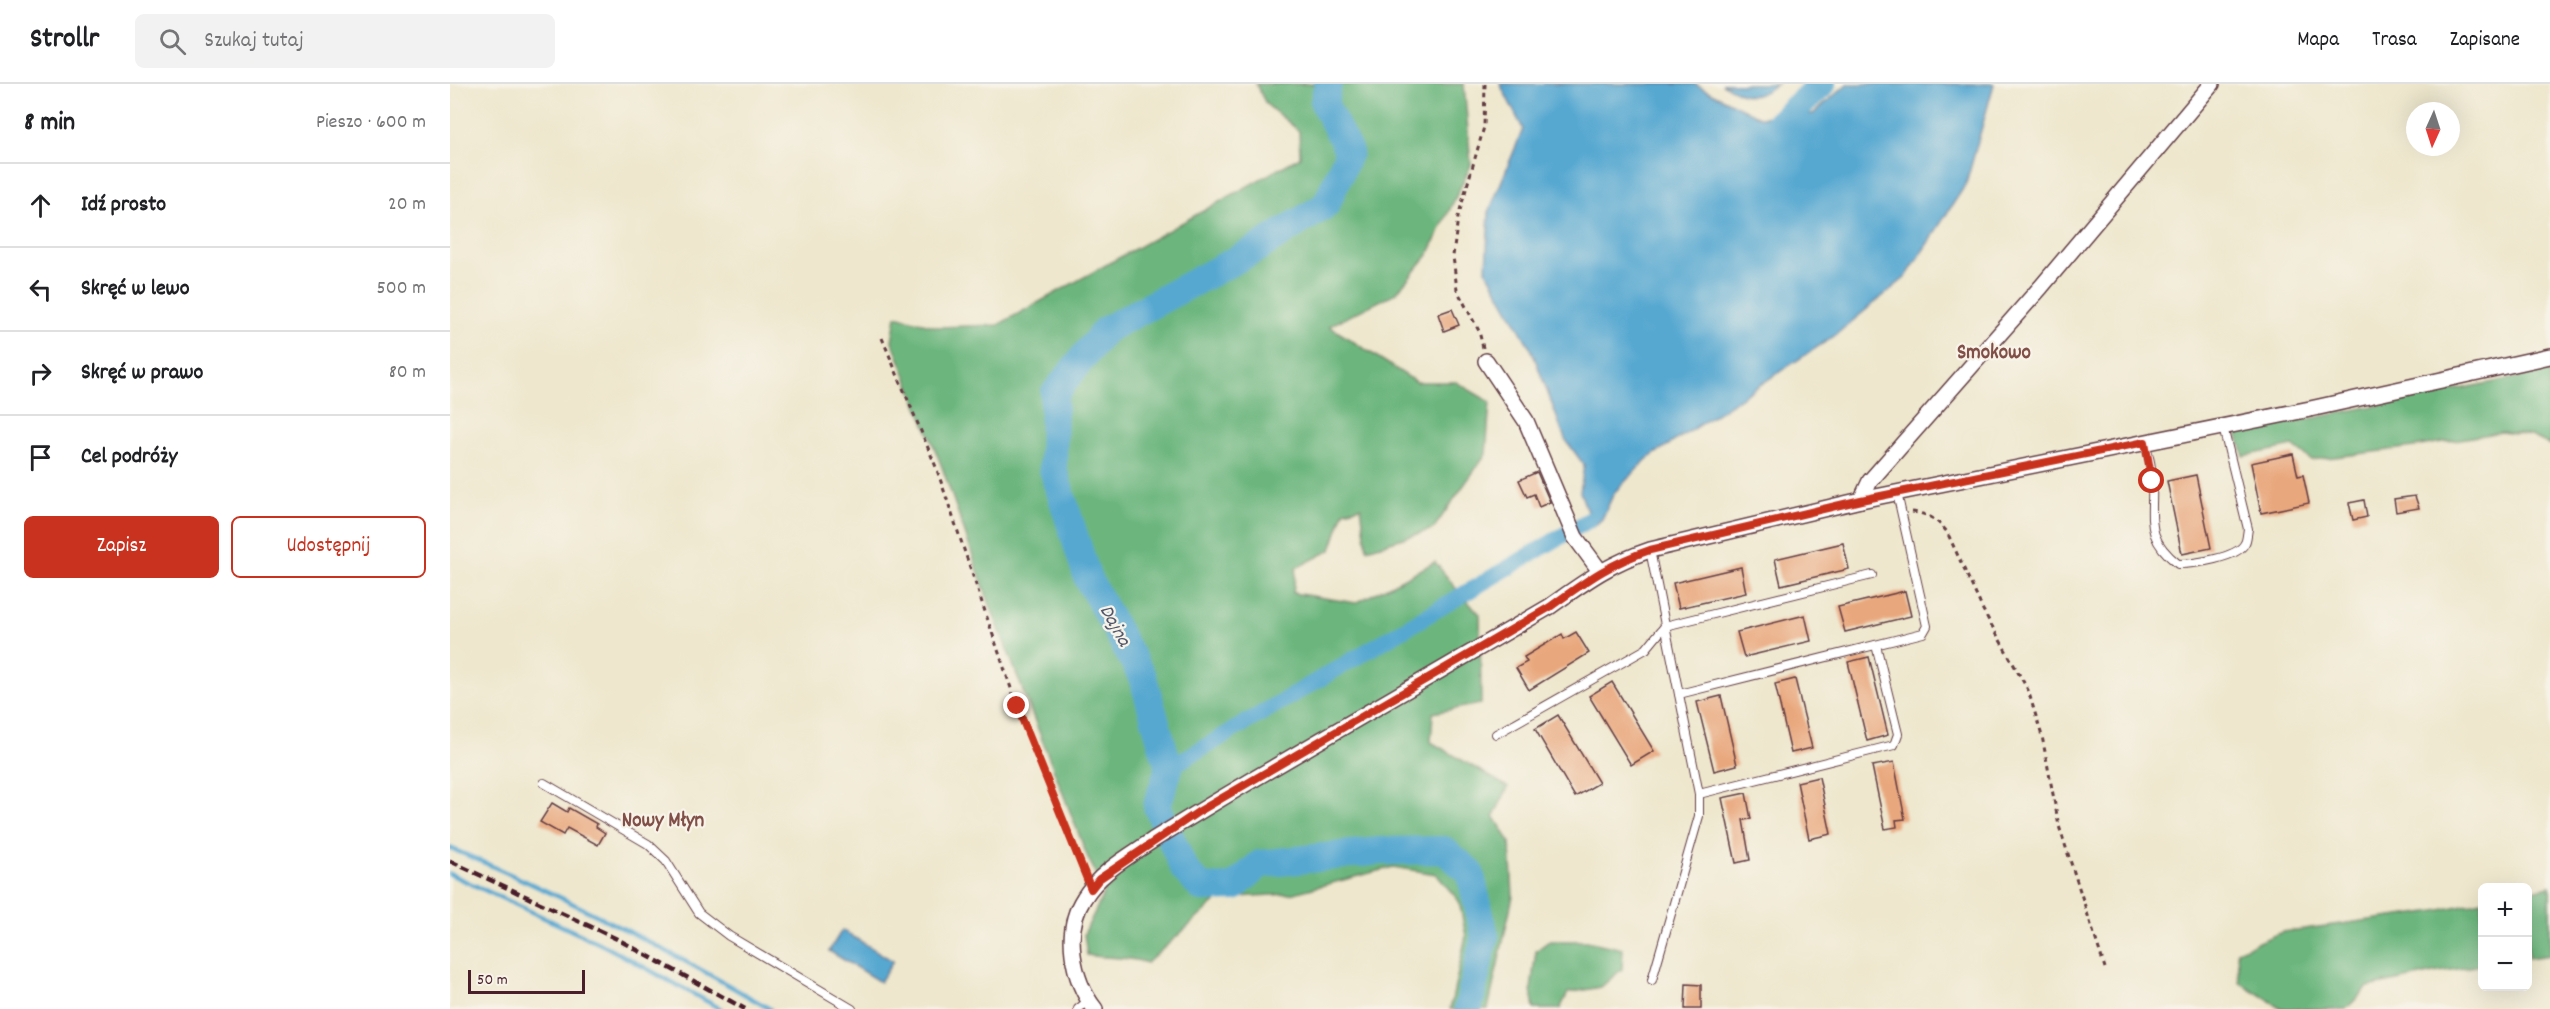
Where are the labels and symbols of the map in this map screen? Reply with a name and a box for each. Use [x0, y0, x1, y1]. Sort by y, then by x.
north arrow [2406, 102, 2460, 156]
district label: Smokowo [1957, 339, 2031, 369]
route start [2138, 467, 2164, 493]
water label: Dajna [1091, 600, 1138, 653]
route end [1003, 692, 1029, 718]
district label: Nowy Młyn [622, 807, 704, 837]
scale bar [468, 967, 585, 994]

